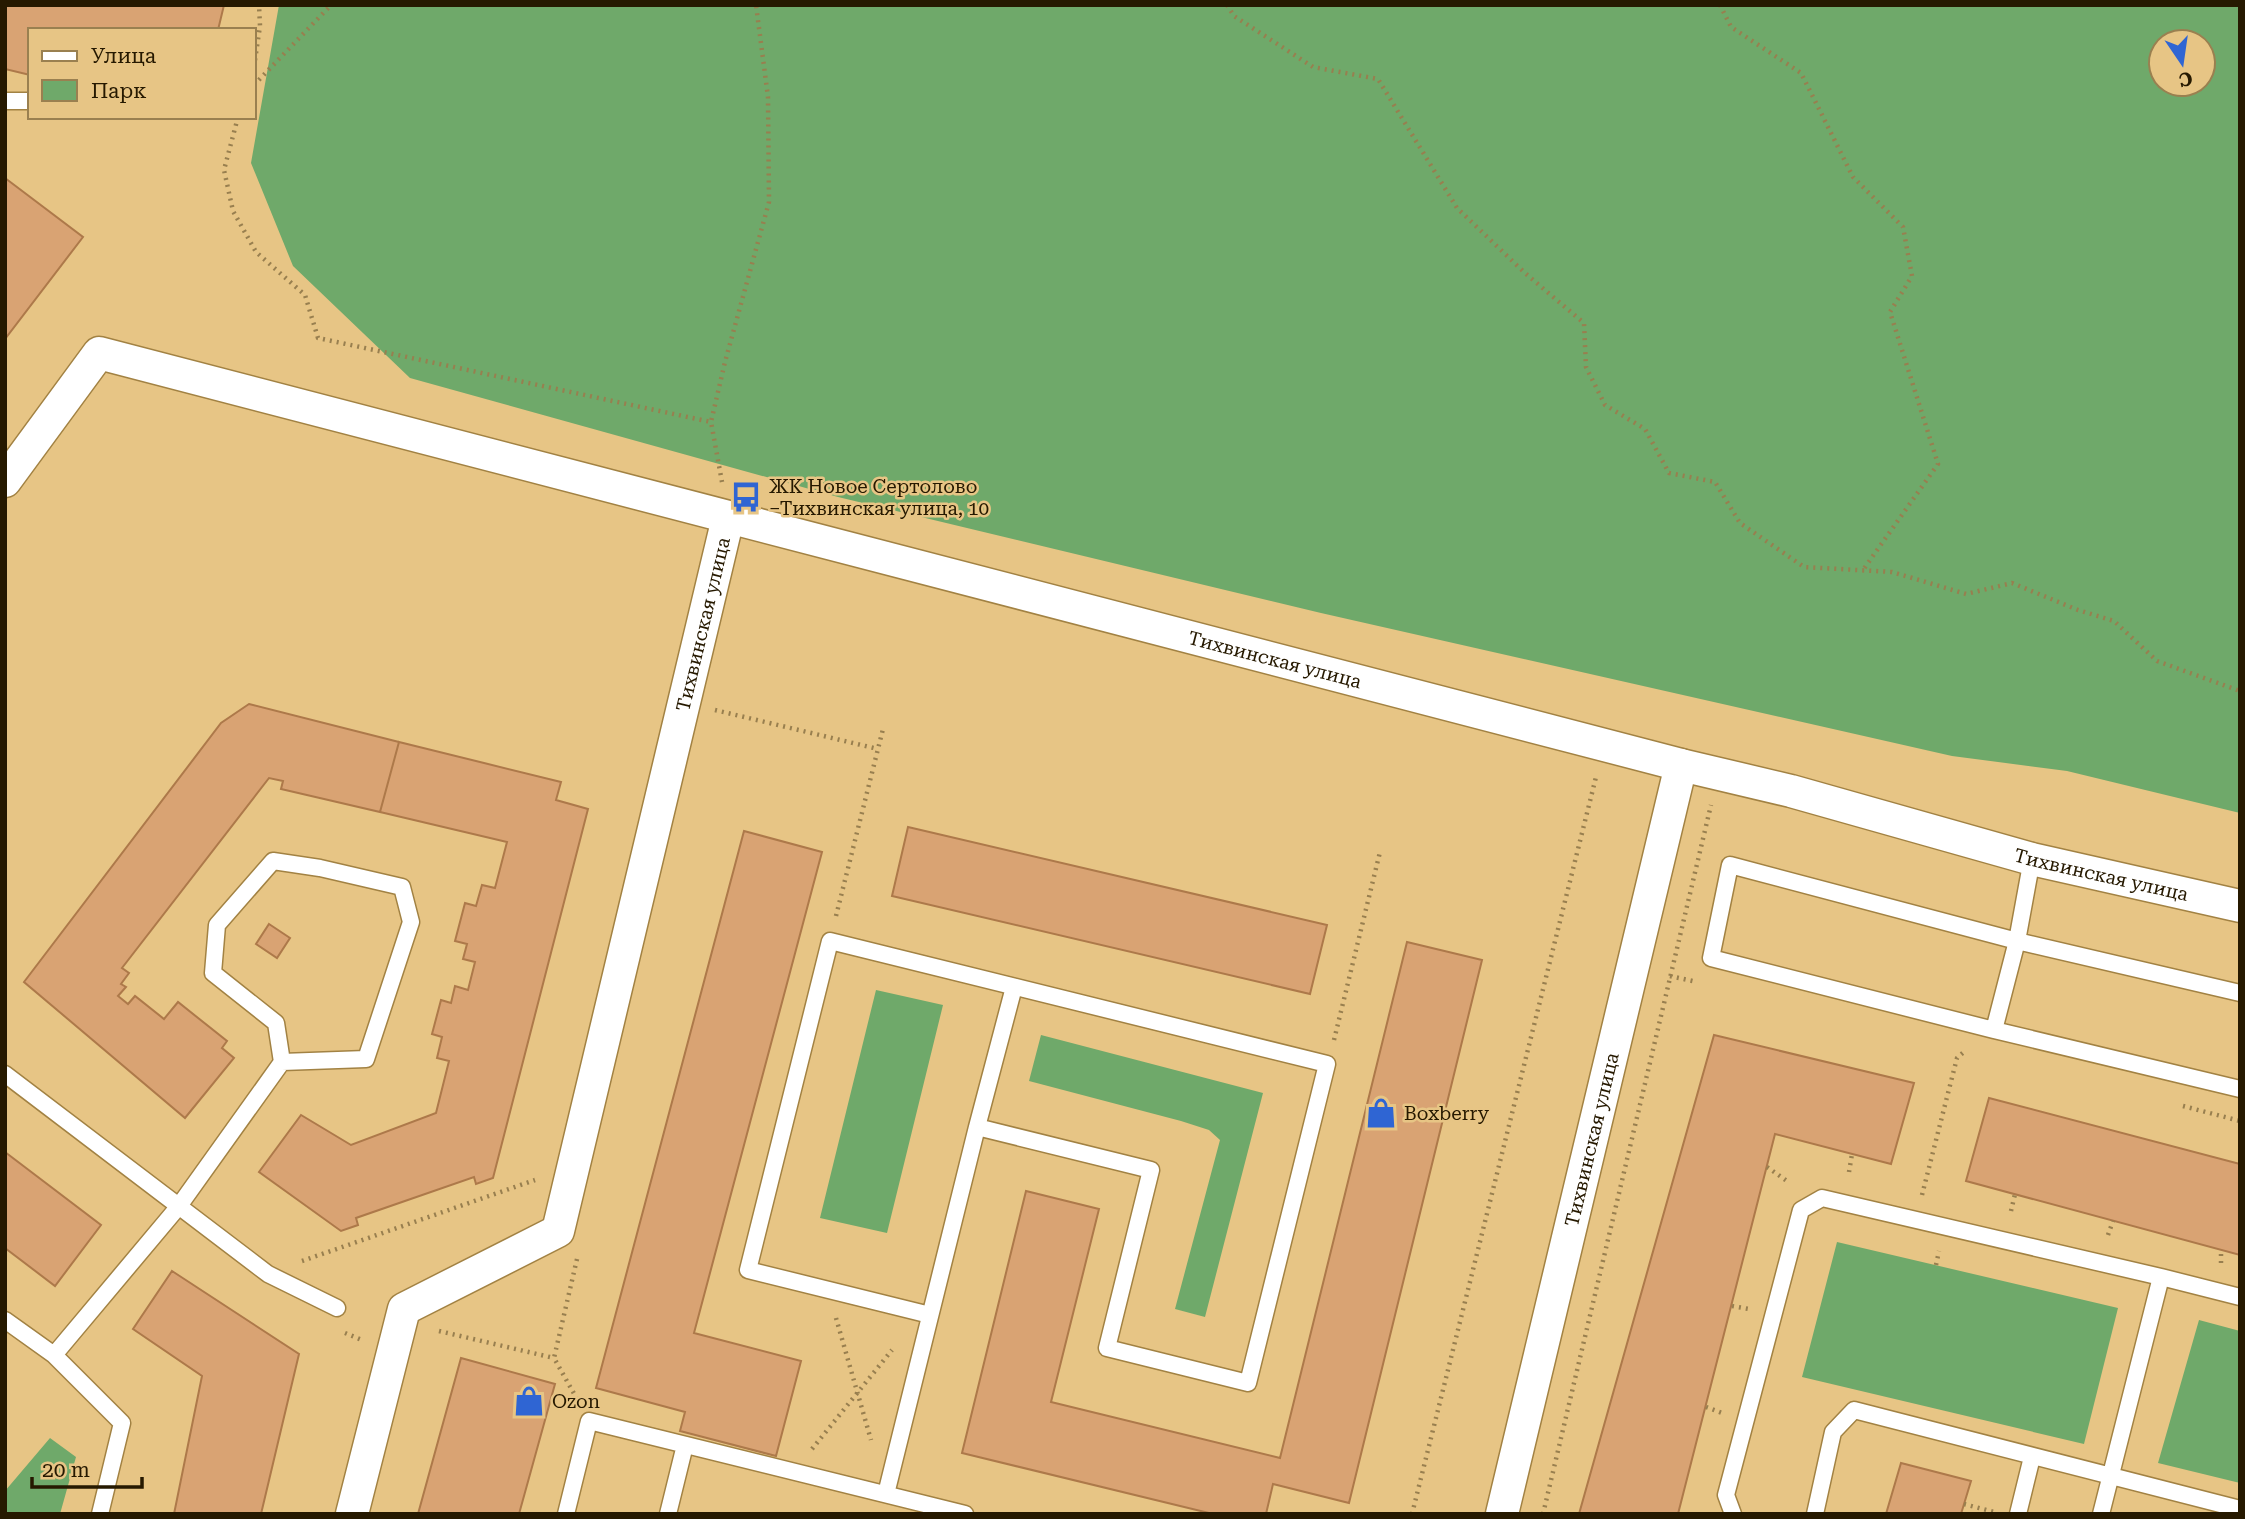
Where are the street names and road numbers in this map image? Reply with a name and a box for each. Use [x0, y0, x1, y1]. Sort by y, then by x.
street label: Тихвинская улица [671, 534, 735, 714]
street label: Тихвинская улица [1186, 626, 1365, 694]
street label: Тихвинская улица [2011, 843, 2191, 906]
street label: Тихвинская улица [1560, 1050, 1624, 1229]

